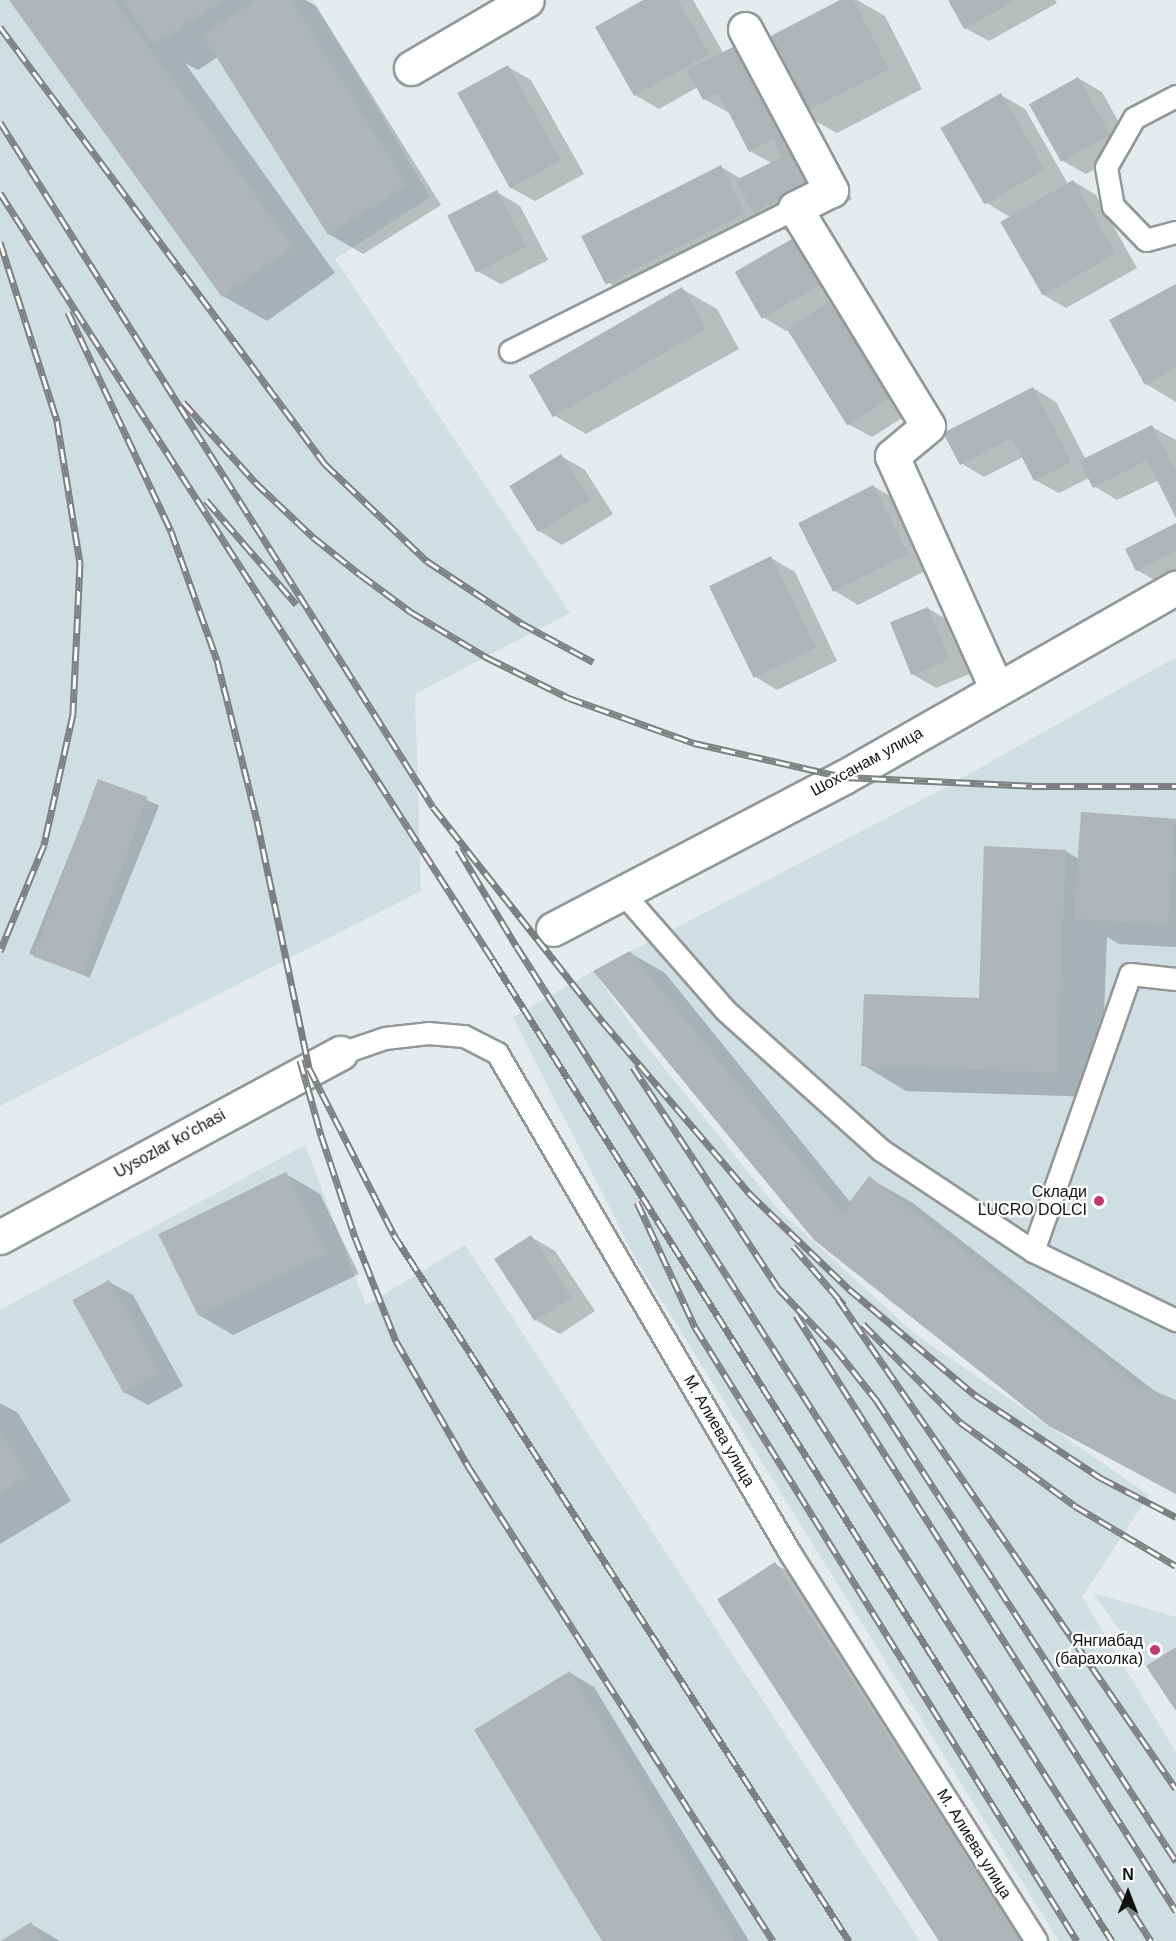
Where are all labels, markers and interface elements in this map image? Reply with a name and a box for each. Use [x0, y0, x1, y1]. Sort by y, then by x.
street label: Шохсанам улица [808, 723, 926, 801]
street label: Uysozlar ko'chasi [111, 1106, 229, 1182]
place label: Склади LUCRO DOLCI [978, 1182, 1087, 1220]
marker: Склади LUCRO DOLCI [1092, 1194, 1106, 1208]
street label: М. Алиева улица [679, 1372, 759, 1490]
place label: Янгиабад (барахолка) [1055, 1631, 1143, 1669]
marker: Янгиабад (барахолка) [1148, 1643, 1162, 1657]
street label: М. Алиева улица [933, 1786, 1015, 1902]
north arrow [1098, 1863, 1158, 1923]
text: N [1122, 1866, 1134, 1883]

